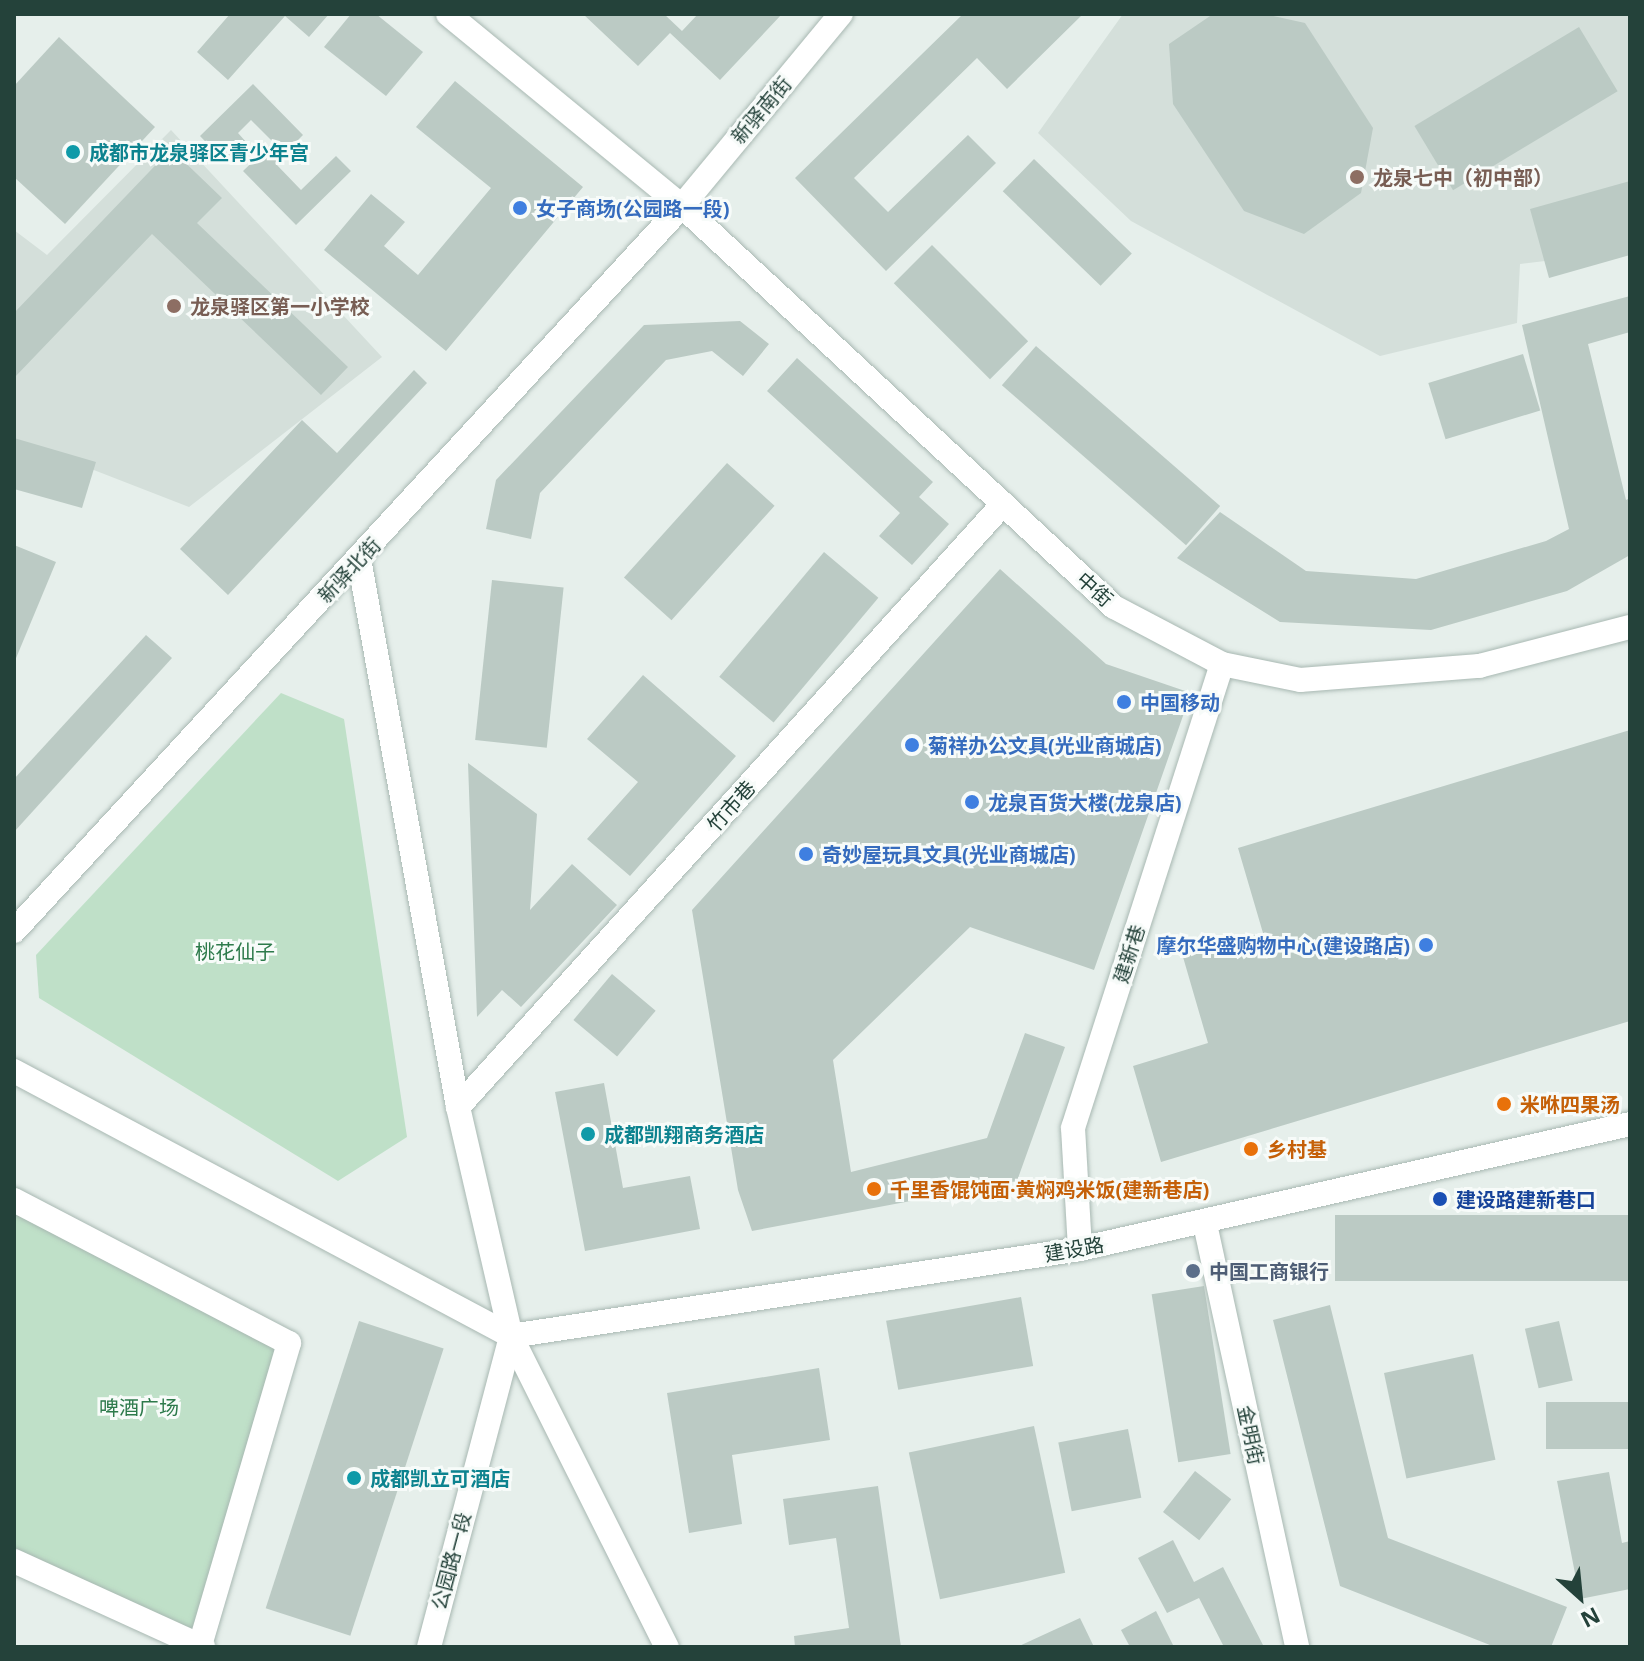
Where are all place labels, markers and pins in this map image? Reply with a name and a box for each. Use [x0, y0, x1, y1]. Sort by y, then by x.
place label: 成都市龙泉驿区青少年宫 [89, 140, 309, 164]
marker: 成都市龙泉驿区青少年宫 [64, 143, 82, 161]
place label: 龙泉七中（初中部） [1373, 165, 1553, 189]
marker: 龙泉七中（初中部） [1348, 168, 1366, 186]
place label: 女子商场(公园路一段) [536, 196, 730, 220]
marker: 女子商场(公园路一段) [511, 199, 529, 217]
place label: 龙泉驿区第一小学校 [190, 294, 370, 318]
marker: 龙泉驿区第一小学校 [165, 297, 183, 315]
place label: 中国移动 [1140, 690, 1220, 714]
marker: 中国移动 [1115, 693, 1133, 711]
place label: 菊祥办公文具(光业商城店) [928, 733, 1162, 757]
marker: 菊祥办公文具(光业商城店) [903, 736, 921, 754]
place label: 龙泉百货大楼(龙泉店) [988, 790, 1182, 814]
marker: 龙泉百货大楼(龙泉店) [963, 793, 981, 811]
place label: 奇妙屋玩具文具(光业商城店) [822, 842, 1076, 866]
marker: 奇妙屋玩具文具(光业商城店) [797, 845, 815, 863]
place label: 摩尔华盛购物中心(建设路店) [1156, 933, 1410, 957]
marker: 摩尔华盛购物中心(建设路店) [1417, 936, 1435, 954]
place label: 米咻四果汤 [1520, 1092, 1620, 1116]
marker: 米咻四果汤 [1495, 1095, 1513, 1113]
place label: 成都凯翔商务酒店 [604, 1122, 764, 1146]
marker: 成都凯翔商务酒店 [579, 1125, 597, 1143]
place label: 乡村基 [1267, 1137, 1327, 1161]
marker: 乡村基 [1242, 1140, 1260, 1158]
place label: 千里香馄饨面·黄焖鸡米饭(建新巷店) [890, 1177, 1209, 1201]
marker: 千里香馄饨面·黄焖鸡米饭(建新巷店) [865, 1180, 883, 1198]
place label: 建设路建新巷口 [1456, 1187, 1596, 1211]
marker: 建设路建新巷口 [1431, 1190, 1449, 1208]
place label: 中国工商银行 [1209, 1259, 1329, 1283]
marker: 中国工商银行 [1184, 1262, 1202, 1280]
place label: 成都凯立可酒店 [370, 1466, 510, 1490]
marker: 成都凯立可酒店 [345, 1469, 363, 1487]

